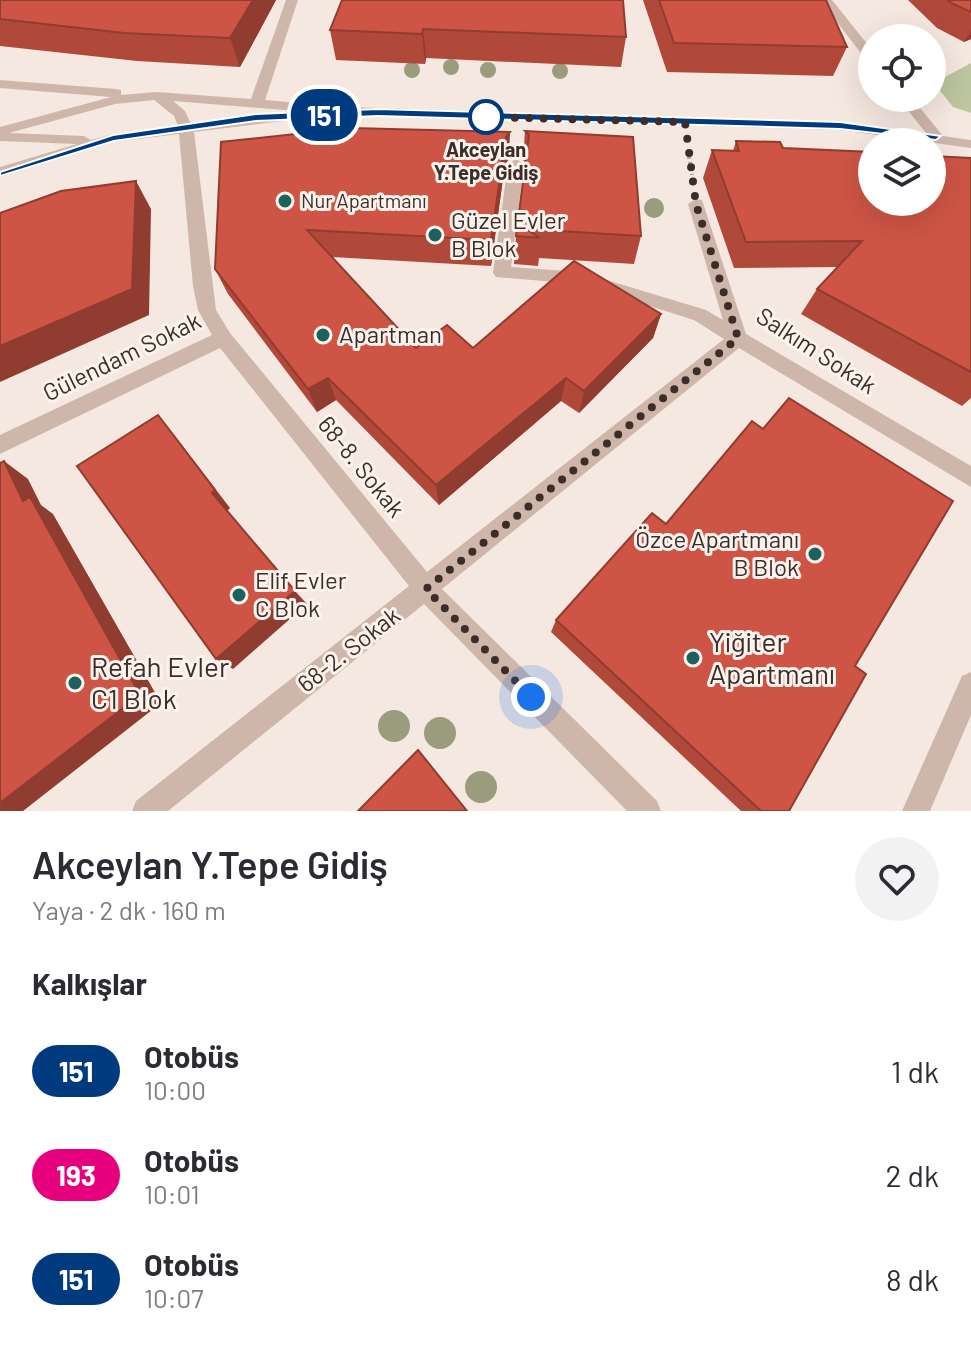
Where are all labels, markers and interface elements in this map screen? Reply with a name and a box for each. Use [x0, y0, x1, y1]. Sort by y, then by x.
map controls [858, 24, 946, 216]
button: locate [858, 24, 946, 112]
line badge: 151 [278, 89, 370, 141]
text: 151 [307, 98, 341, 132]
marker: Akceylan Y.Tepe Gidiş [469, 100, 503, 134]
button: layers [858, 128, 946, 216]
place label: Akceylan Y.Tepe Gidiş [434, 137, 538, 184]
place label: Nur Apartmanı [301, 188, 427, 212]
marker: Nur Apartmanı [276, 192, 294, 210]
place label: Güzel Evler B Blok [451, 205, 566, 262]
marker: Güzel Evler B Blok [426, 226, 444, 244]
street label: Salkım Sokak [752, 300, 882, 399]
street label: Gülendam Sokak [38, 305, 205, 406]
place label: Apartman [339, 319, 442, 348]
marker: Apartman [314, 326, 332, 344]
street label: 68-8. Sokak [313, 410, 412, 522]
place label: Özce Apartmanı B Blok [635, 524, 799, 581]
marker: Özce Apartmanı B Blok [806, 545, 824, 563]
place label: Elif Evler C Blok [255, 565, 347, 622]
marker: Elif Evler C Blok [230, 586, 248, 604]
street label: 68-2. Sokak [291, 600, 405, 698]
place label: Yiğiter Apartmanı [709, 624, 835, 690]
place label: Refah Evler C1 Blok [91, 649, 229, 715]
marker: Yiğiter Apartmanı [684, 649, 702, 667]
marker: Refah Evler C1 Blok [66, 674, 84, 692]
your location [511, 677, 551, 717]
button: heart [855, 837, 939, 921]
text: Akceylan Y.Tepe Gidiş [32, 841, 388, 887]
text: Yaya · 2 dk · 160 m [32, 894, 226, 925]
text: Kalkışlar [32, 965, 147, 1001]
text: Otobüs [144, 1038, 239, 1074]
text: 1 dk [891, 1053, 939, 1089]
text: 151 [59, 1054, 93, 1088]
text: 10:00 [144, 1074, 206, 1105]
text: Otobüs [144, 1142, 239, 1178]
text: 2 dk [886, 1157, 939, 1193]
text: 193 [56, 1158, 96, 1192]
text: 10:01 [144, 1178, 200, 1209]
text: Otobüs [144, 1246, 239, 1282]
text: 8 dk [886, 1261, 939, 1297]
text: 151 [59, 1262, 93, 1296]
text: 10:07 [144, 1282, 204, 1313]

